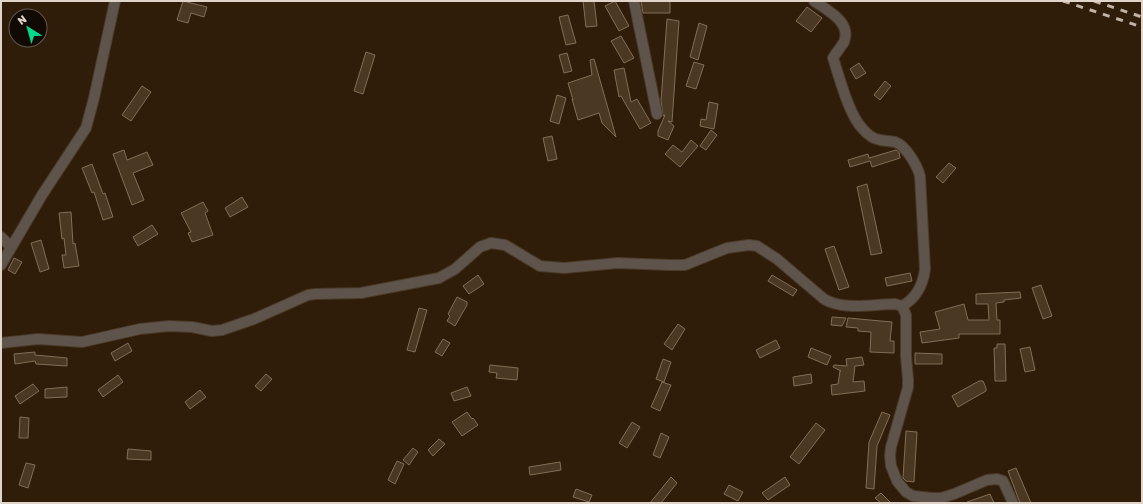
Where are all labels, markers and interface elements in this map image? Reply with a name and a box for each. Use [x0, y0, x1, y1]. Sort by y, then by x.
north arrow [8, 8, 48, 48]
text: N [15, 13, 29, 28]

